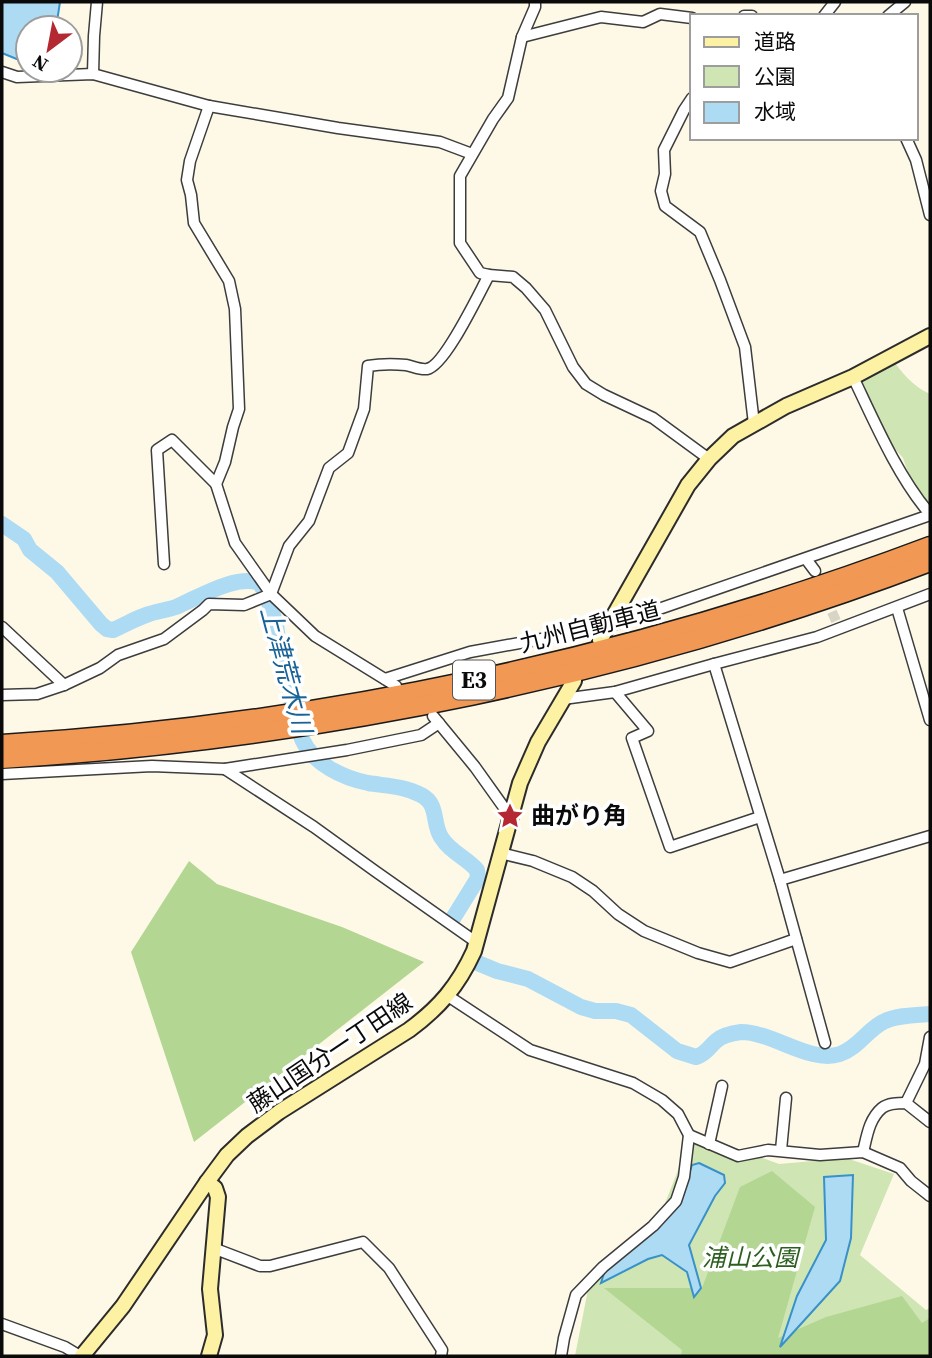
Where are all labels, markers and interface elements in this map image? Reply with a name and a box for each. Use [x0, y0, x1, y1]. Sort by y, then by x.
north arrow [14, 14, 84, 84]
legend [690, 14, 918, 140]
text: 道路 [754, 27, 796, 56]
text: N [27, 49, 53, 78]
text: 公園 [754, 62, 796, 91]
text: 水域 [754, 97, 796, 126]
street label: 九州自動車道 [516, 593, 664, 660]
water label: 上津荒木川 [252, 603, 321, 740]
road number: E3 [453, 660, 495, 700]
place label: 曲がり角 [531, 799, 627, 832]
place icon: 曲がり角 [495, 801, 525, 831]
street label: 藤山国分一丁田線 [241, 985, 419, 1120]
park label: 浦山公園 [702, 1241, 801, 1274]

